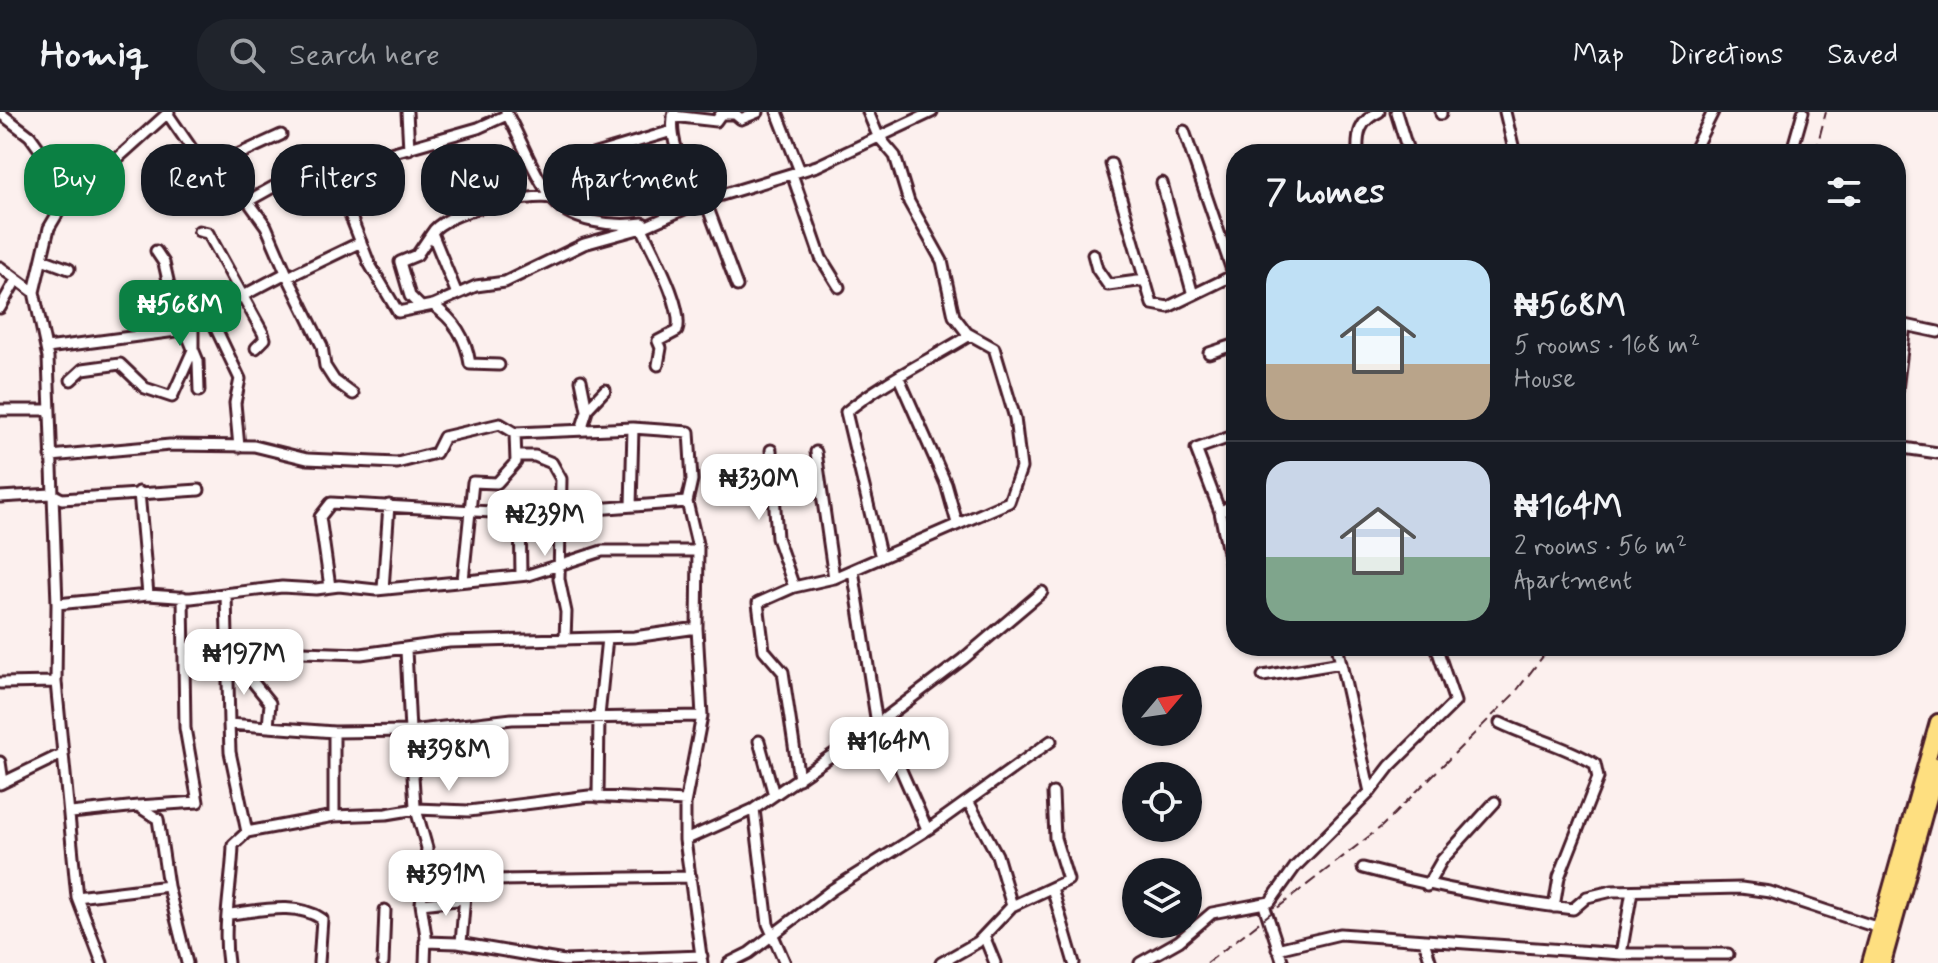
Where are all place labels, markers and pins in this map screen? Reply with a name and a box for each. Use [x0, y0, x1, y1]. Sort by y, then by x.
pin: ₦568M [124, 280, 236, 348]
pin: ₦330M [703, 454, 815, 522]
pin: ₦239M [489, 490, 601, 558]
pin: ₦197M [188, 629, 300, 697]
pin: ₦164M [833, 717, 945, 785]
pin: ₦398M [393, 725, 505, 793]
pin: ₦391M [390, 850, 502, 918]

